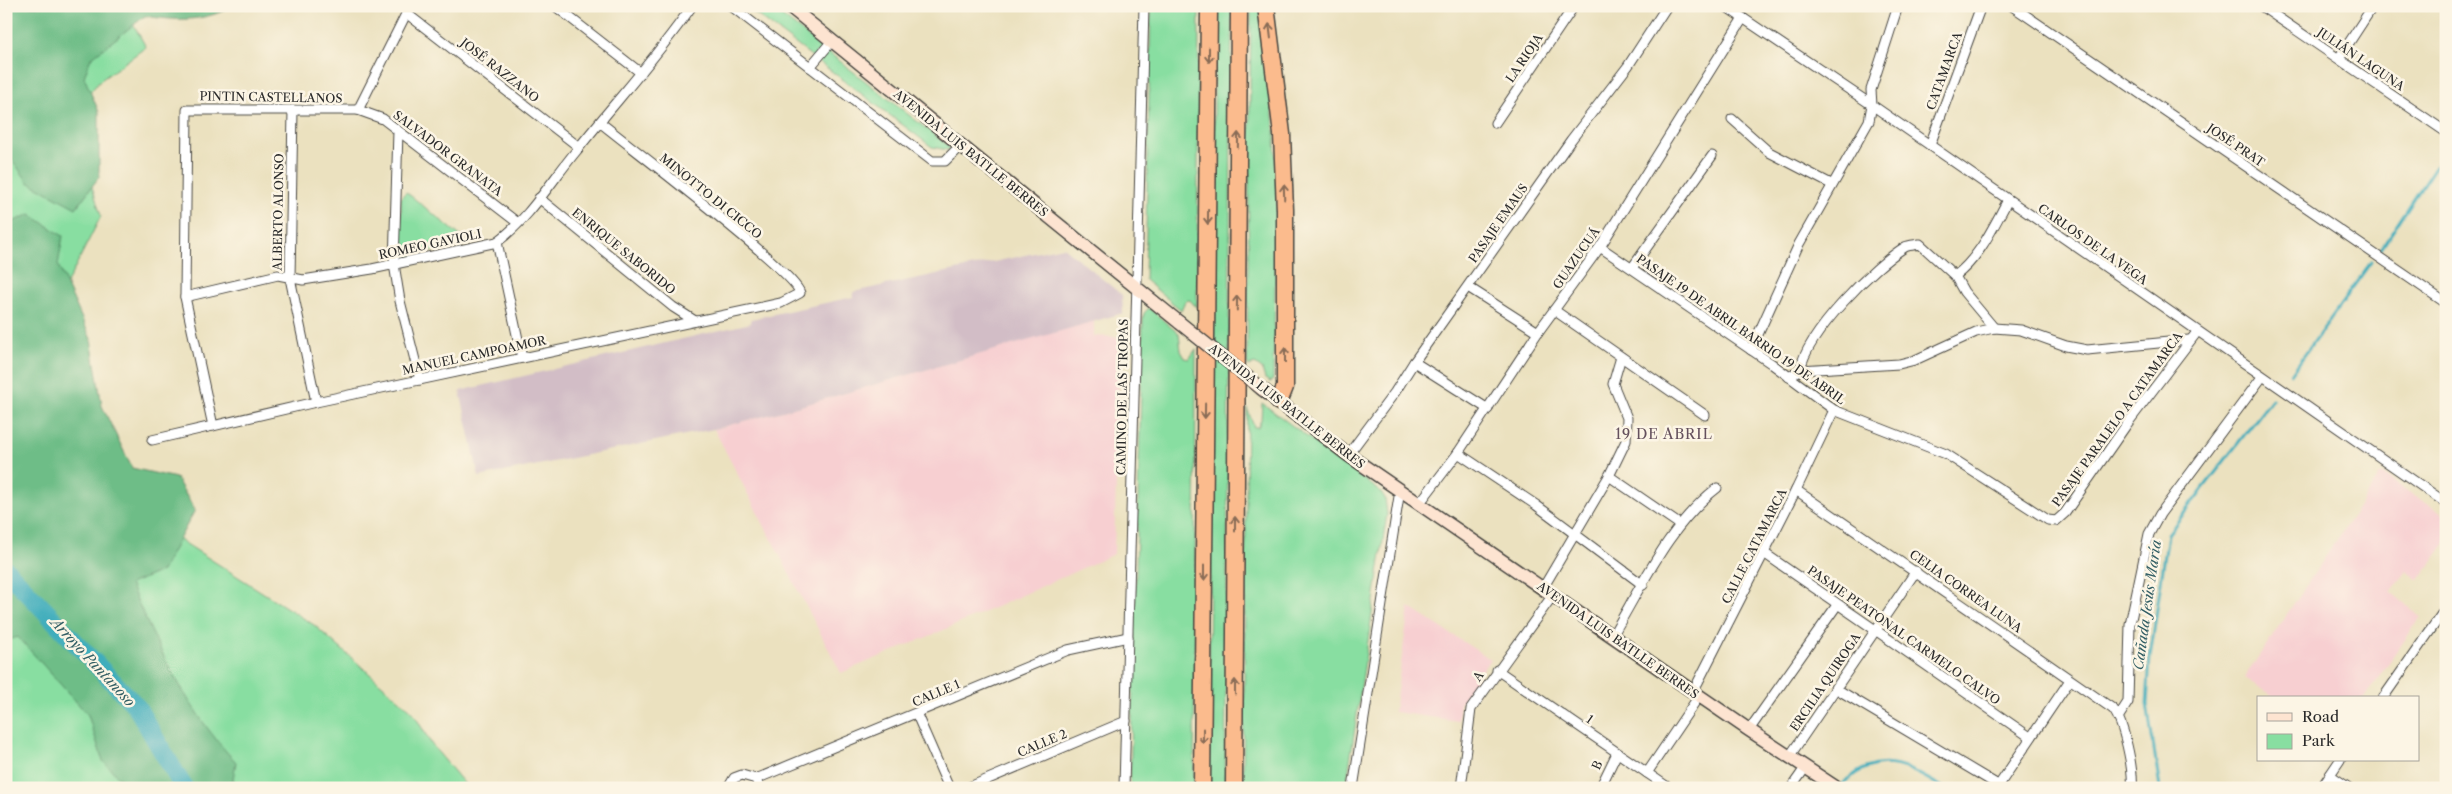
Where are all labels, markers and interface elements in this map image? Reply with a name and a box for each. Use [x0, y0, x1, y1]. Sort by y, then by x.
street label: JULIÁN LAGUNA [2313, 22, 2409, 94]
one-way arrow [1265, 23, 1275, 39]
street label: CATAMARCA [1923, 29, 1965, 112]
street label: LA RIOJA [1502, 30, 1546, 85]
street label: JOSÉ RAZZANO [456, 33, 543, 105]
one-way arrow [1204, 46, 1214, 63]
street label: AVENIDA LUIS BATLLE BERRES [890, 85, 1051, 220]
street label: PINTIN CASTELLANOS [199, 88, 343, 106]
street label: SALVADOR GRANATA [391, 107, 506, 200]
street label: JOSÉ PRAT [2203, 118, 2268, 170]
one-way arrow [1233, 133, 1243, 149]
street label: MINOTTO DI CICCO [657, 150, 765, 242]
street label: ALBERTO ALONSO [269, 153, 287, 272]
street label: PASAJE EMAUS [1465, 181, 1531, 265]
one-way arrow [1279, 185, 1289, 201]
street label: CARLOS DE LA VEGA [2035, 200, 2152, 288]
street label: ENRIQUE SABORIDO [569, 205, 679, 297]
one-way arrow [1203, 209, 1213, 225]
street label: GUAZUCUÁ [1548, 223, 1603, 292]
street label: ROMEO GAVIOLI [377, 226, 483, 262]
street label: PASAJE 19 DE ABRIL BARRIO 19 DE ABRIL [1634, 251, 1848, 407]
one-way arrow [1232, 295, 1242, 312]
street label: CAMINO DE LAS TROPAS [1113, 319, 1131, 475]
street label: PASAJE PARALELO A CATAMARCA [2049, 328, 2186, 509]
street label: MANUEL CAMPOAMOR [401, 332, 548, 378]
street label: AVENIDA LUIS BATLLE BERRES [1205, 340, 1368, 472]
one-way arrow [1280, 347, 1290, 364]
one-way arrow [1200, 402, 1210, 419]
district label: 19 DE ABRIL [1615, 425, 1713, 443]
street label: CALLE CATAMARCA [1718, 485, 1790, 606]
one-way arrow [1230, 516, 1240, 532]
water label: Cañada Jesús María [2129, 538, 2165, 671]
street label: CELIA CORREA LUNA [1907, 546, 2026, 636]
street label: PASAJE PEATONAL CARMELO CALVO [1805, 562, 2003, 708]
one-way arrow [1199, 565, 1209, 581]
street label: AVENIDA LUIS BATLLE BERRES [1533, 578, 1702, 702]
water label: Arroyo Pantanoso [46, 612, 139, 710]
street label: ERCILIA QUIROGA [1787, 629, 1864, 734]
street label: A [1469, 667, 1487, 685]
street label: CALLE 1 [910, 676, 962, 710]
one-way arrow [1230, 679, 1240, 695]
legend [2257, 696, 2420, 762]
text: Road [2302, 707, 2339, 726]
street label: 1 [1584, 711, 1596, 727]
street label: CALLE 2 [1015, 726, 1069, 760]
one-way arrow [1198, 728, 1208, 744]
text: Park [2302, 731, 2336, 750]
street label: B [1588, 758, 1606, 772]

